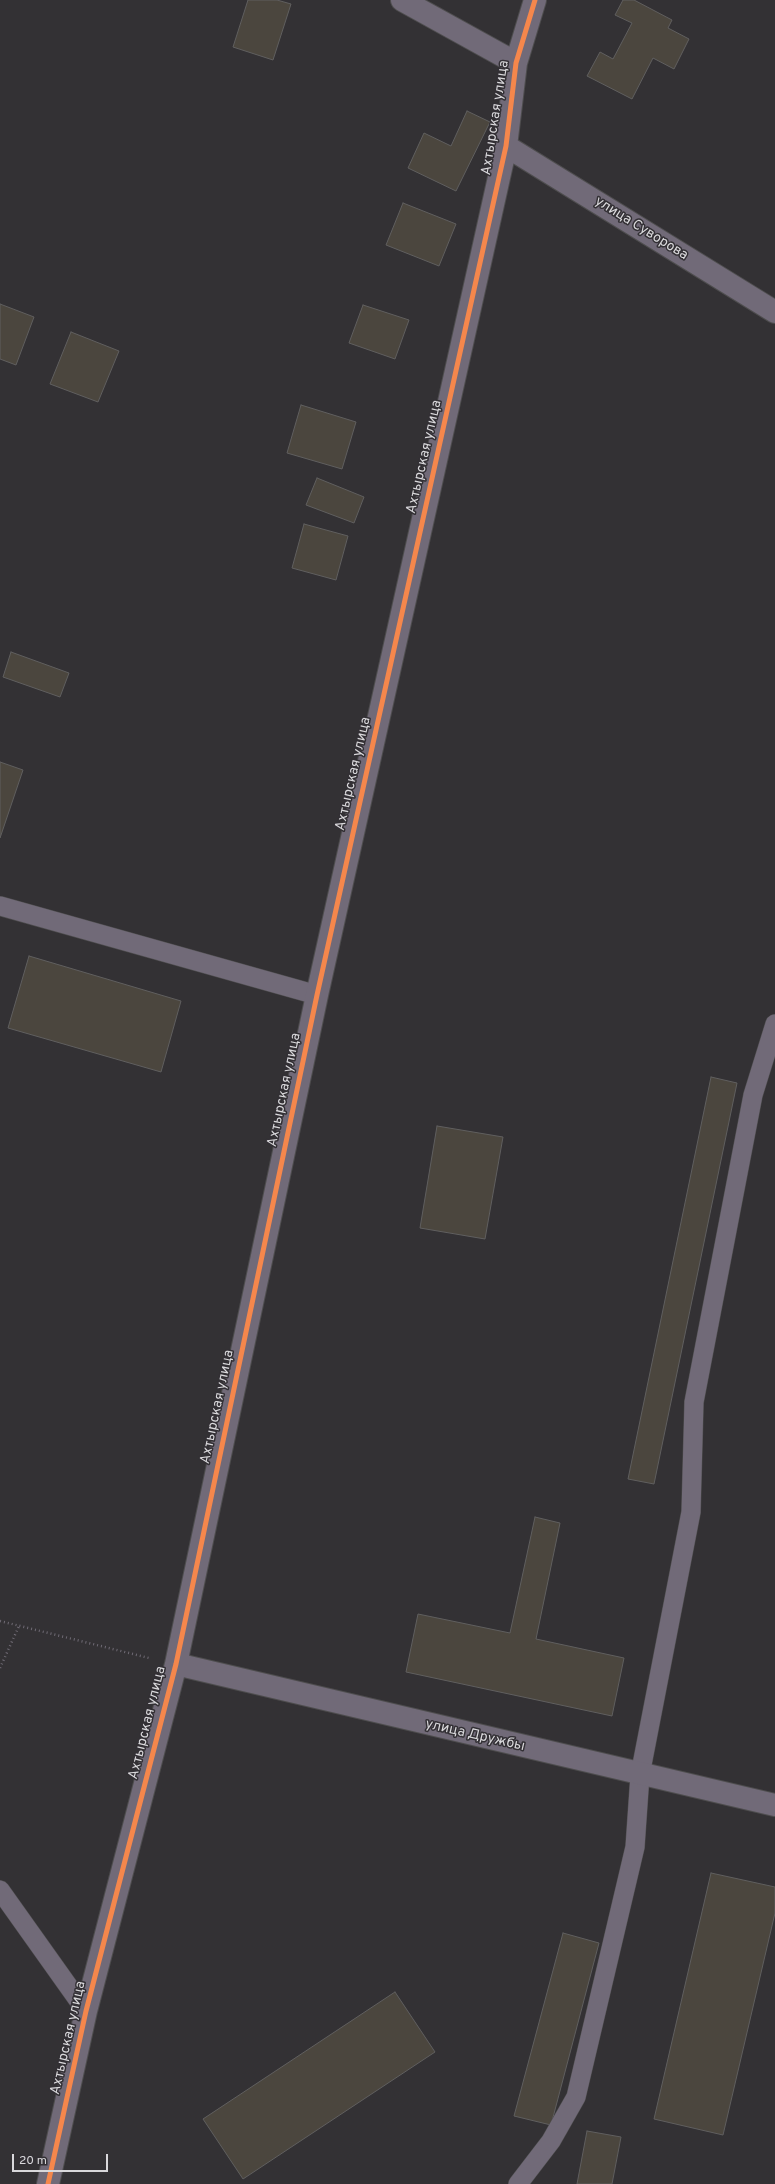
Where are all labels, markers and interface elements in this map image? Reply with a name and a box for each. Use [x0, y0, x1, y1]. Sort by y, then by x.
street label: Ахтырская улица [479, 59, 513, 177]
street label: улица Суворова [591, 194, 691, 264]
street label: Ахтырская улица [404, 398, 446, 516]
street label: Ахтырская улица [333, 715, 375, 833]
street label: Ахтырская улица [265, 1031, 305, 1149]
street label: Ахтырская улица [198, 1348, 238, 1466]
street label: Ахтырская улица [126, 1665, 170, 1781]
street label: улица Дружбы [424, 1716, 526, 1756]
street label: Ахтырская улица [48, 1979, 90, 2097]
scale bar [14, 2146, 110, 2172]
text: 20 m [19, 2153, 47, 2169]

